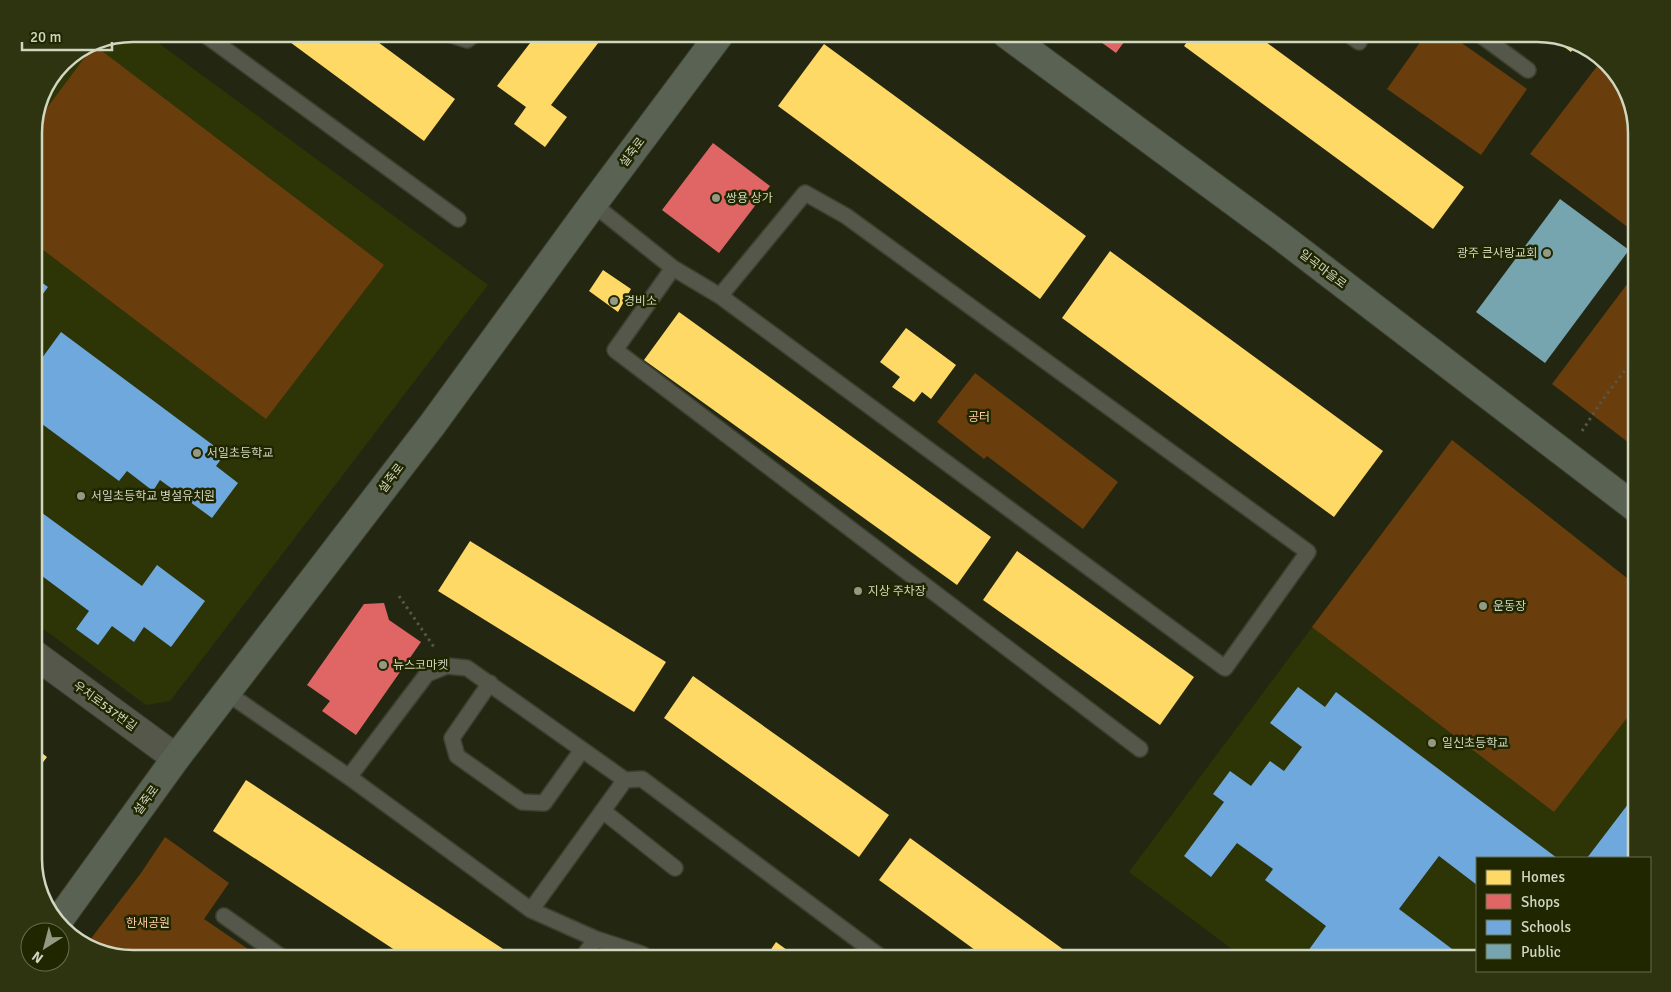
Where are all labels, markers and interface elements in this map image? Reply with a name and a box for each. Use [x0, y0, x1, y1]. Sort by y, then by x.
scale bar [22, 20, 112, 52]
text: 20 m [30, 28, 61, 46]
street label: 설죽로 [616, 135, 648, 170]
place label: 쌍용 상가 [726, 191, 773, 206]
marker: 쌍용 상가 [710, 192, 722, 204]
place label: 광주 큰사랑교회 [1457, 246, 1537, 261]
street label: 일곡마을로 [1296, 247, 1349, 292]
marker: 광주 큰사랑교회 [1541, 247, 1553, 259]
place label: 경비소 [624, 294, 657, 309]
marker: 경비소 [608, 295, 620, 307]
park label: 공터 [968, 410, 990, 425]
place label: 서일초등학교 [207, 446, 273, 461]
marker: 서일초등학교 [191, 447, 203, 459]
street label: 설죽로 [375, 461, 407, 496]
place label: 서일초등학교 병설유치원 [91, 489, 215, 504]
marker: 서일초등학교 병설유치원 [75, 490, 87, 502]
place label: 지상 주차장 [868, 584, 926, 599]
marker: 지상 주차장 [852, 585, 864, 597]
place label: 운동장 [1493, 599, 1526, 614]
marker: 운동장 [1477, 600, 1489, 612]
place label: 뉴스코마켓 [393, 658, 448, 673]
marker: 뉴스코마켓 [377, 659, 389, 671]
street label: 우치로537번길 [70, 678, 139, 734]
place label: 일신초등학교 [1442, 736, 1508, 751]
marker: 일신초등학교 [1426, 737, 1438, 749]
street label: 설죽로 [131, 782, 162, 818]
legend [1476, 857, 1651, 972]
text: Homes [1521, 868, 1565, 886]
text: Shops [1521, 893, 1560, 911]
park label: 한새공원 [126, 916, 170, 931]
text: Schools [1521, 918, 1572, 936]
north arrow [20, 922, 70, 972]
text: Public [1521, 943, 1561, 961]
text: N [29, 947, 47, 967]

